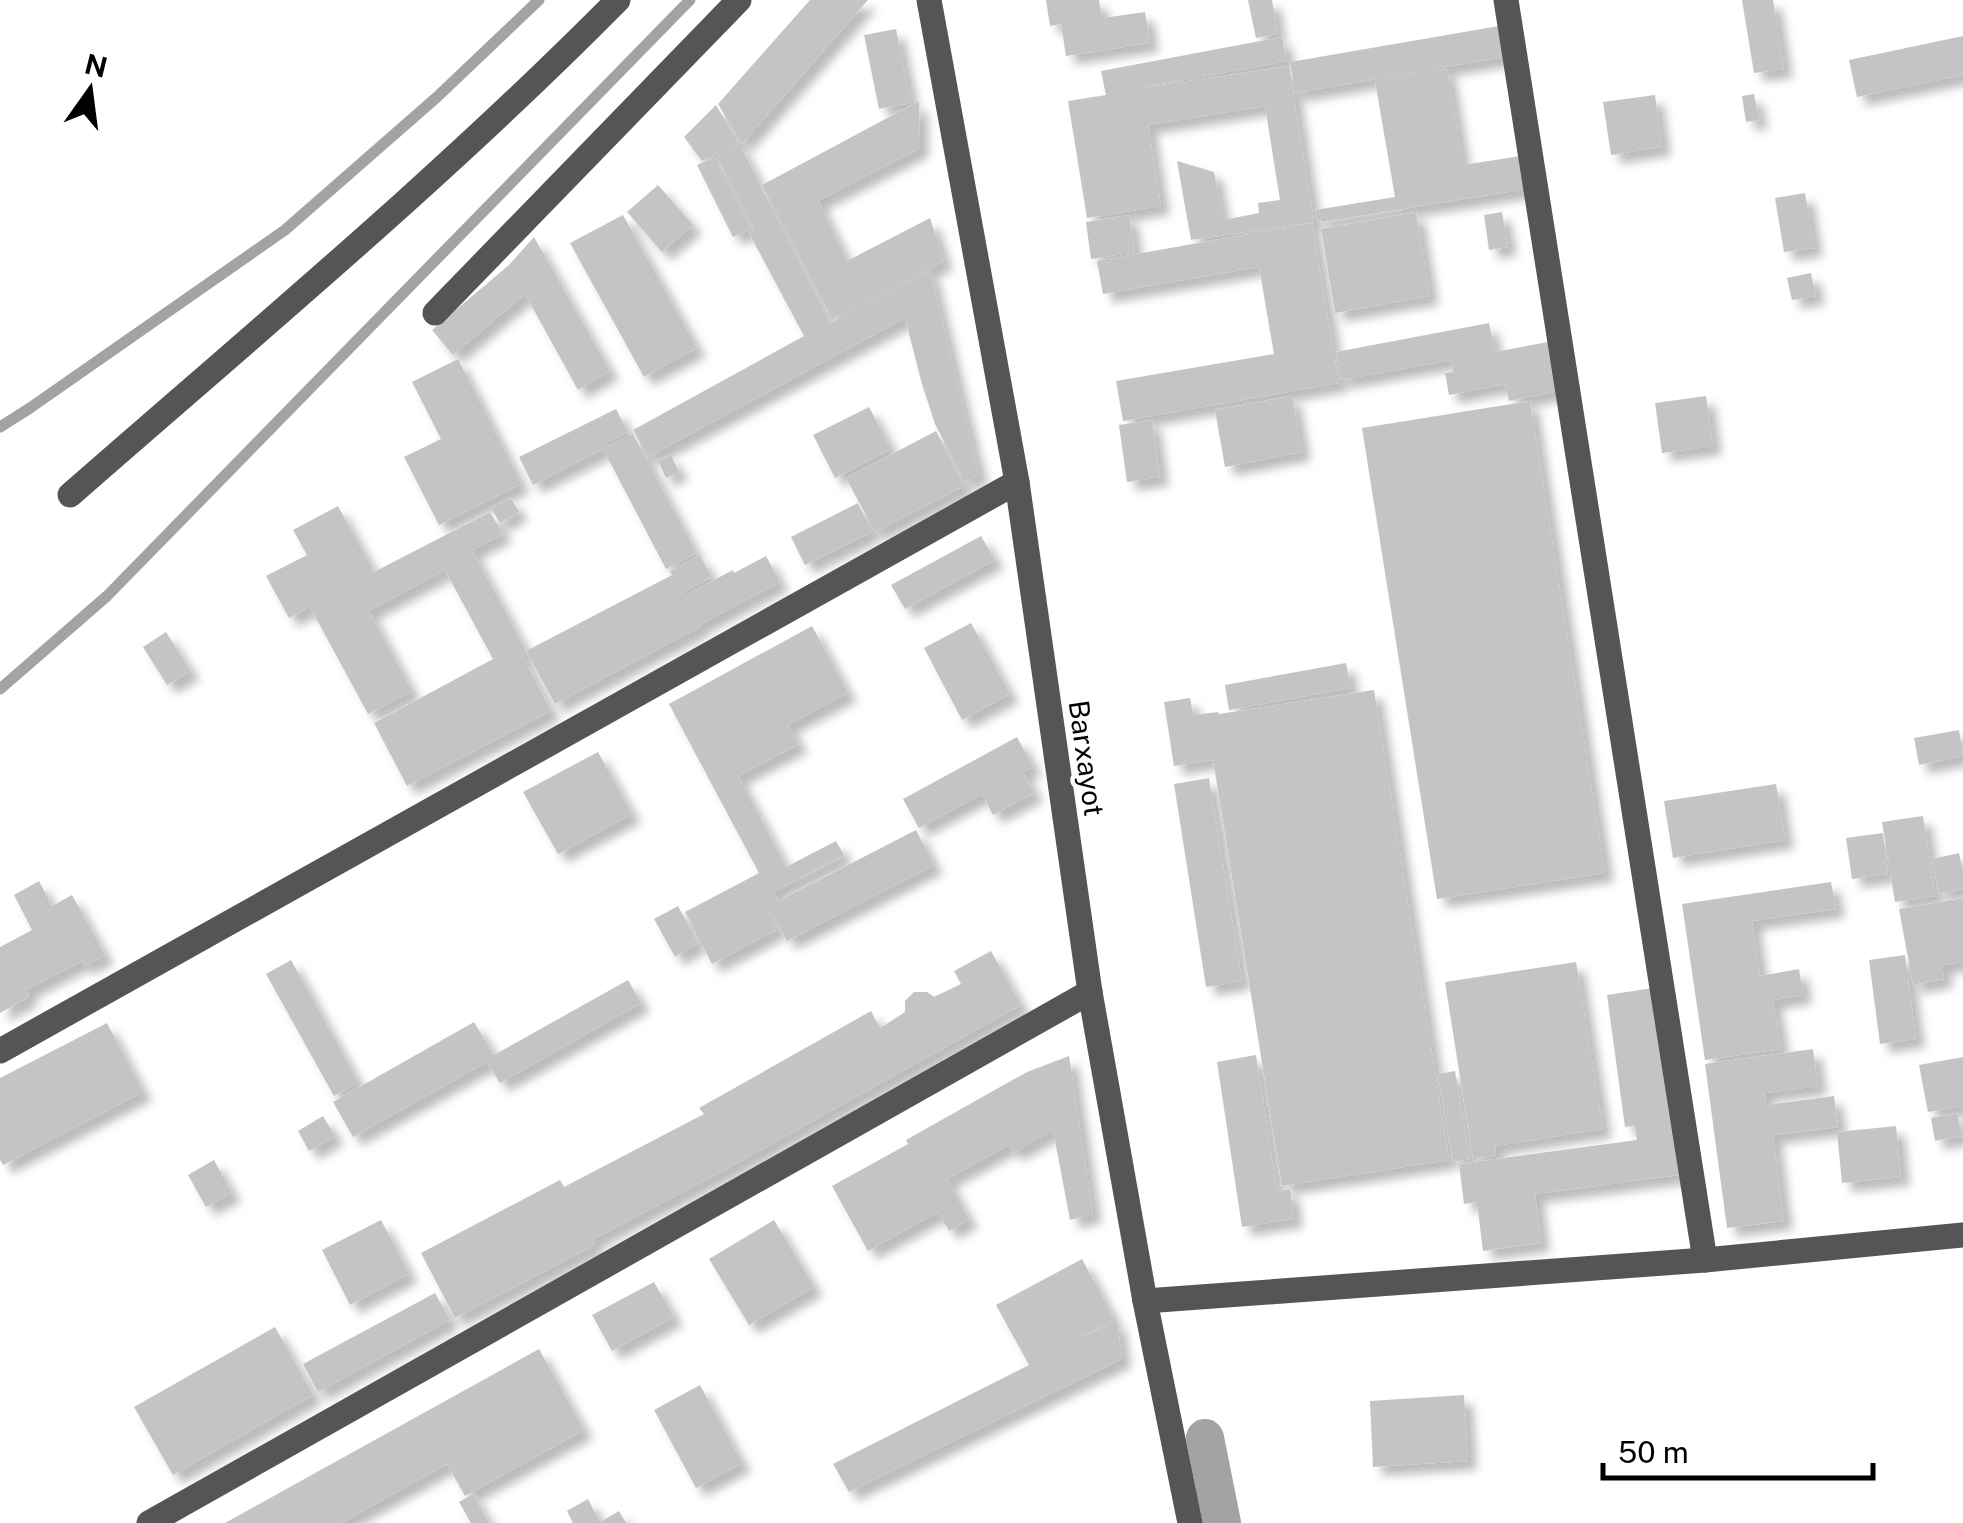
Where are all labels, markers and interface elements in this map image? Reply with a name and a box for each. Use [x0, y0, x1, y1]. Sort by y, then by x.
north arrow [40, 40, 140, 140]
text: N [82, 47, 111, 84]
street label: Barxayot [1063, 698, 1111, 818]
scale bar [1603, 1418, 1873, 1480]
text: 50 m [1618, 1434, 1689, 1470]

